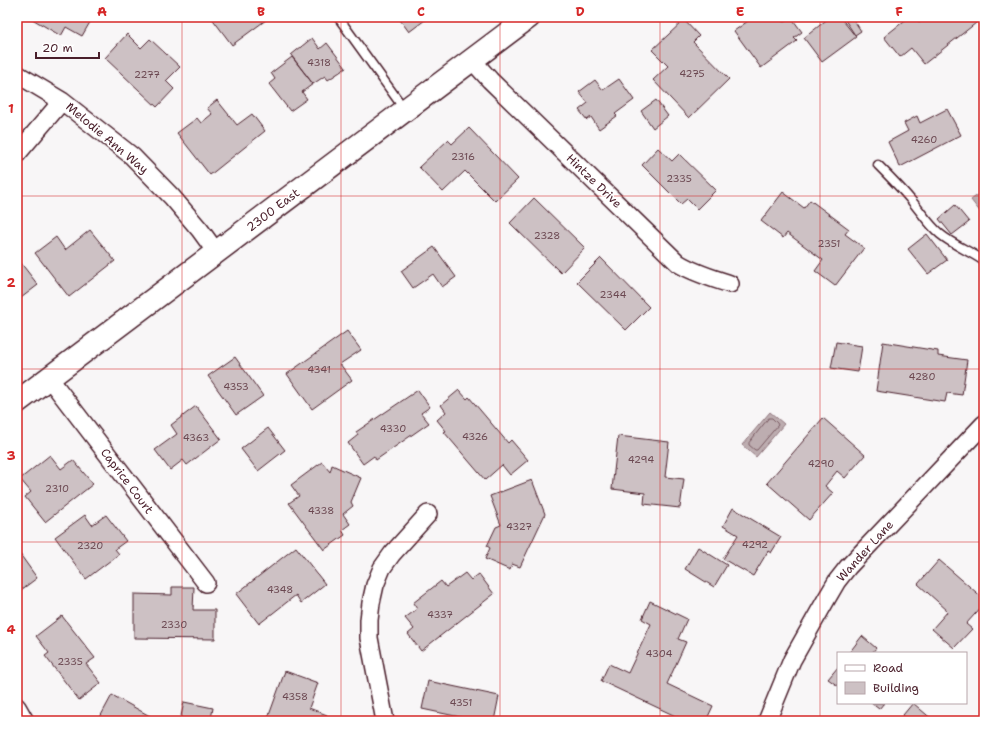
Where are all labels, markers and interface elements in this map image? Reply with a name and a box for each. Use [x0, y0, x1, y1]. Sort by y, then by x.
text: A [97, 3, 107, 20]
text: B [257, 3, 265, 20]
text: C [417, 3, 425, 20]
text: D [575, 3, 585, 20]
text: E [736, 3, 745, 20]
text: F [895, 3, 903, 20]
scale bar [36, 34, 99, 60]
text: 20 m [42, 40, 73, 56]
house number: 4318 [307, 56, 331, 69]
house number: 4275 [679, 67, 705, 80]
house number: 2277 [134, 68, 160, 81]
street label: Melodie Ann Way [62, 99, 152, 177]
text: 1 [8, 100, 14, 117]
house number: 4260 [911, 133, 937, 146]
house number: 2316 [451, 150, 475, 163]
street label: Hintze Drive [563, 150, 625, 212]
house number: 2335 [666, 172, 692, 185]
street label: 2300 East [243, 185, 303, 235]
house number: 2328 [534, 229, 560, 242]
house number: 2351 [817, 237, 841, 250]
text: 2 [6, 274, 16, 291]
house number: 2344 [600, 288, 626, 301]
house number: 4341 [307, 363, 331, 376]
house number: 4280 [909, 370, 935, 383]
house number: 4353 [223, 380, 249, 393]
house number: 4330 [380, 422, 406, 435]
house number: 4326 [462, 430, 488, 443]
house number: 4363 [183, 431, 209, 444]
street label: Caprice Court [97, 445, 157, 517]
text: 3 [6, 447, 16, 464]
house number: 4294 [628, 453, 654, 466]
house number: 4290 [808, 457, 834, 470]
house number: 2310 [45, 482, 69, 495]
house number: 4338 [308, 504, 334, 517]
street label: Wander Lane [833, 517, 897, 585]
house number: 4327 [506, 520, 532, 533]
house number: 4292 [742, 538, 768, 551]
house number: 2320 [77, 539, 103, 552]
house number: 4348 [267, 583, 293, 596]
house number: 4337 [427, 608, 453, 621]
house number: 2330 [161, 618, 187, 631]
text: 4 [6, 621, 16, 638]
house number: 4304 [646, 647, 672, 660]
legend [837, 652, 967, 704]
house number: 2335 [57, 655, 83, 668]
text: Road [873, 660, 904, 676]
text: Building [873, 680, 919, 696]
house number: 4358 [282, 690, 308, 703]
house number: 4351 [450, 696, 472, 709]

